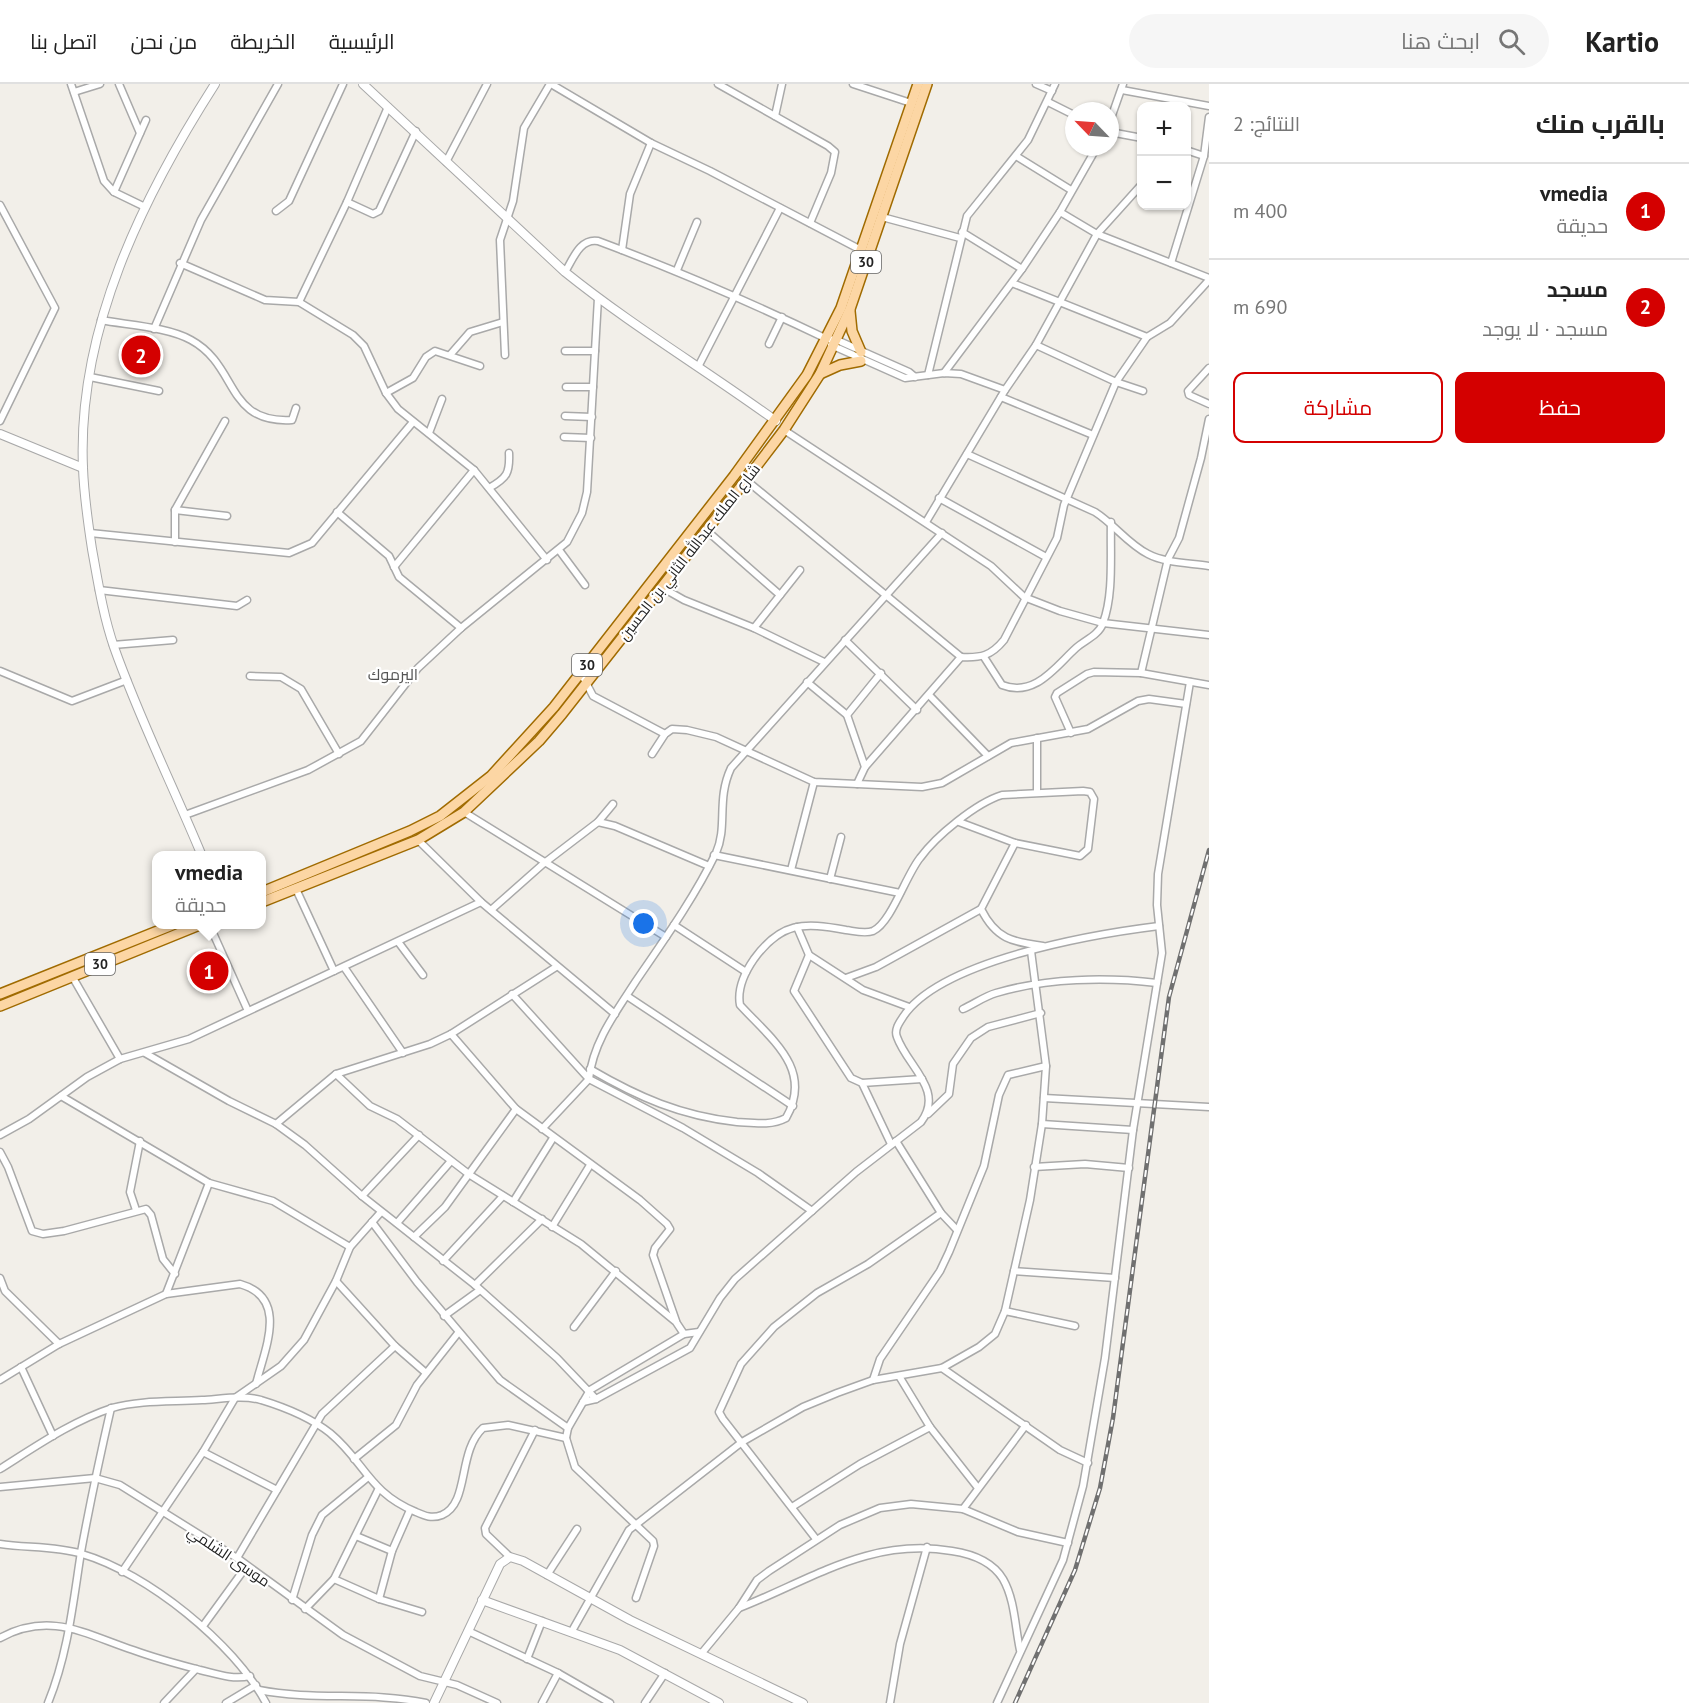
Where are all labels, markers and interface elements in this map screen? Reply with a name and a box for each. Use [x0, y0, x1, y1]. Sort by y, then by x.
search box [1129, 14, 1549, 68]
text: Kartio [1585, 23, 1659, 60]
icon: search [1495, 25, 1528, 58]
text: ابحث هنا [1401, 27, 1480, 55]
text: اتصل بنا [30, 28, 97, 55]
text: من نحن [130, 28, 197, 55]
text: الخريطة [230, 28, 296, 55]
text: الرئيسية [329, 28, 395, 55]
north arrow [1065, 102, 1119, 156]
map controls [1137, 102, 1191, 210]
button: + [1137, 102, 1191, 156]
text: بالقرب منك [1536, 107, 1665, 140]
text: النتائج: 2 [1233, 111, 1300, 137]
button: − [1137, 156, 1191, 210]
text: vmedia [1540, 179, 1608, 207]
text: 400 m [1233, 198, 1287, 224]
text: 1 [1640, 198, 1651, 224]
text: حديقة [1557, 213, 1608, 239]
road number: 30 [851, 251, 881, 273]
text: مسجد [1547, 275, 1608, 303]
text: 690 m [1233, 294, 1287, 320]
text: 2 [1640, 294, 1651, 320]
text: مسجد · لا يوجد [1482, 316, 1608, 342]
pin: 2 [122, 332, 160, 378]
button: مشاركة [1233, 372, 1443, 443]
button: حفظ [1455, 372, 1665, 443]
street label: شارع الملك عبدالله الثاني بن الحسين [614, 460, 766, 646]
road number: 30 [572, 654, 602, 676]
district label: اليرموك [368, 664, 418, 684]
popup [152, 851, 266, 929]
text: vmedia [175, 858, 243, 886]
text: حديقة [175, 892, 226, 918]
your location [629, 909, 658, 938]
pin: 1 [190, 948, 228, 994]
road number: 30 [85, 953, 115, 975]
street label: موسى الشلمي [182, 1521, 274, 1593]

